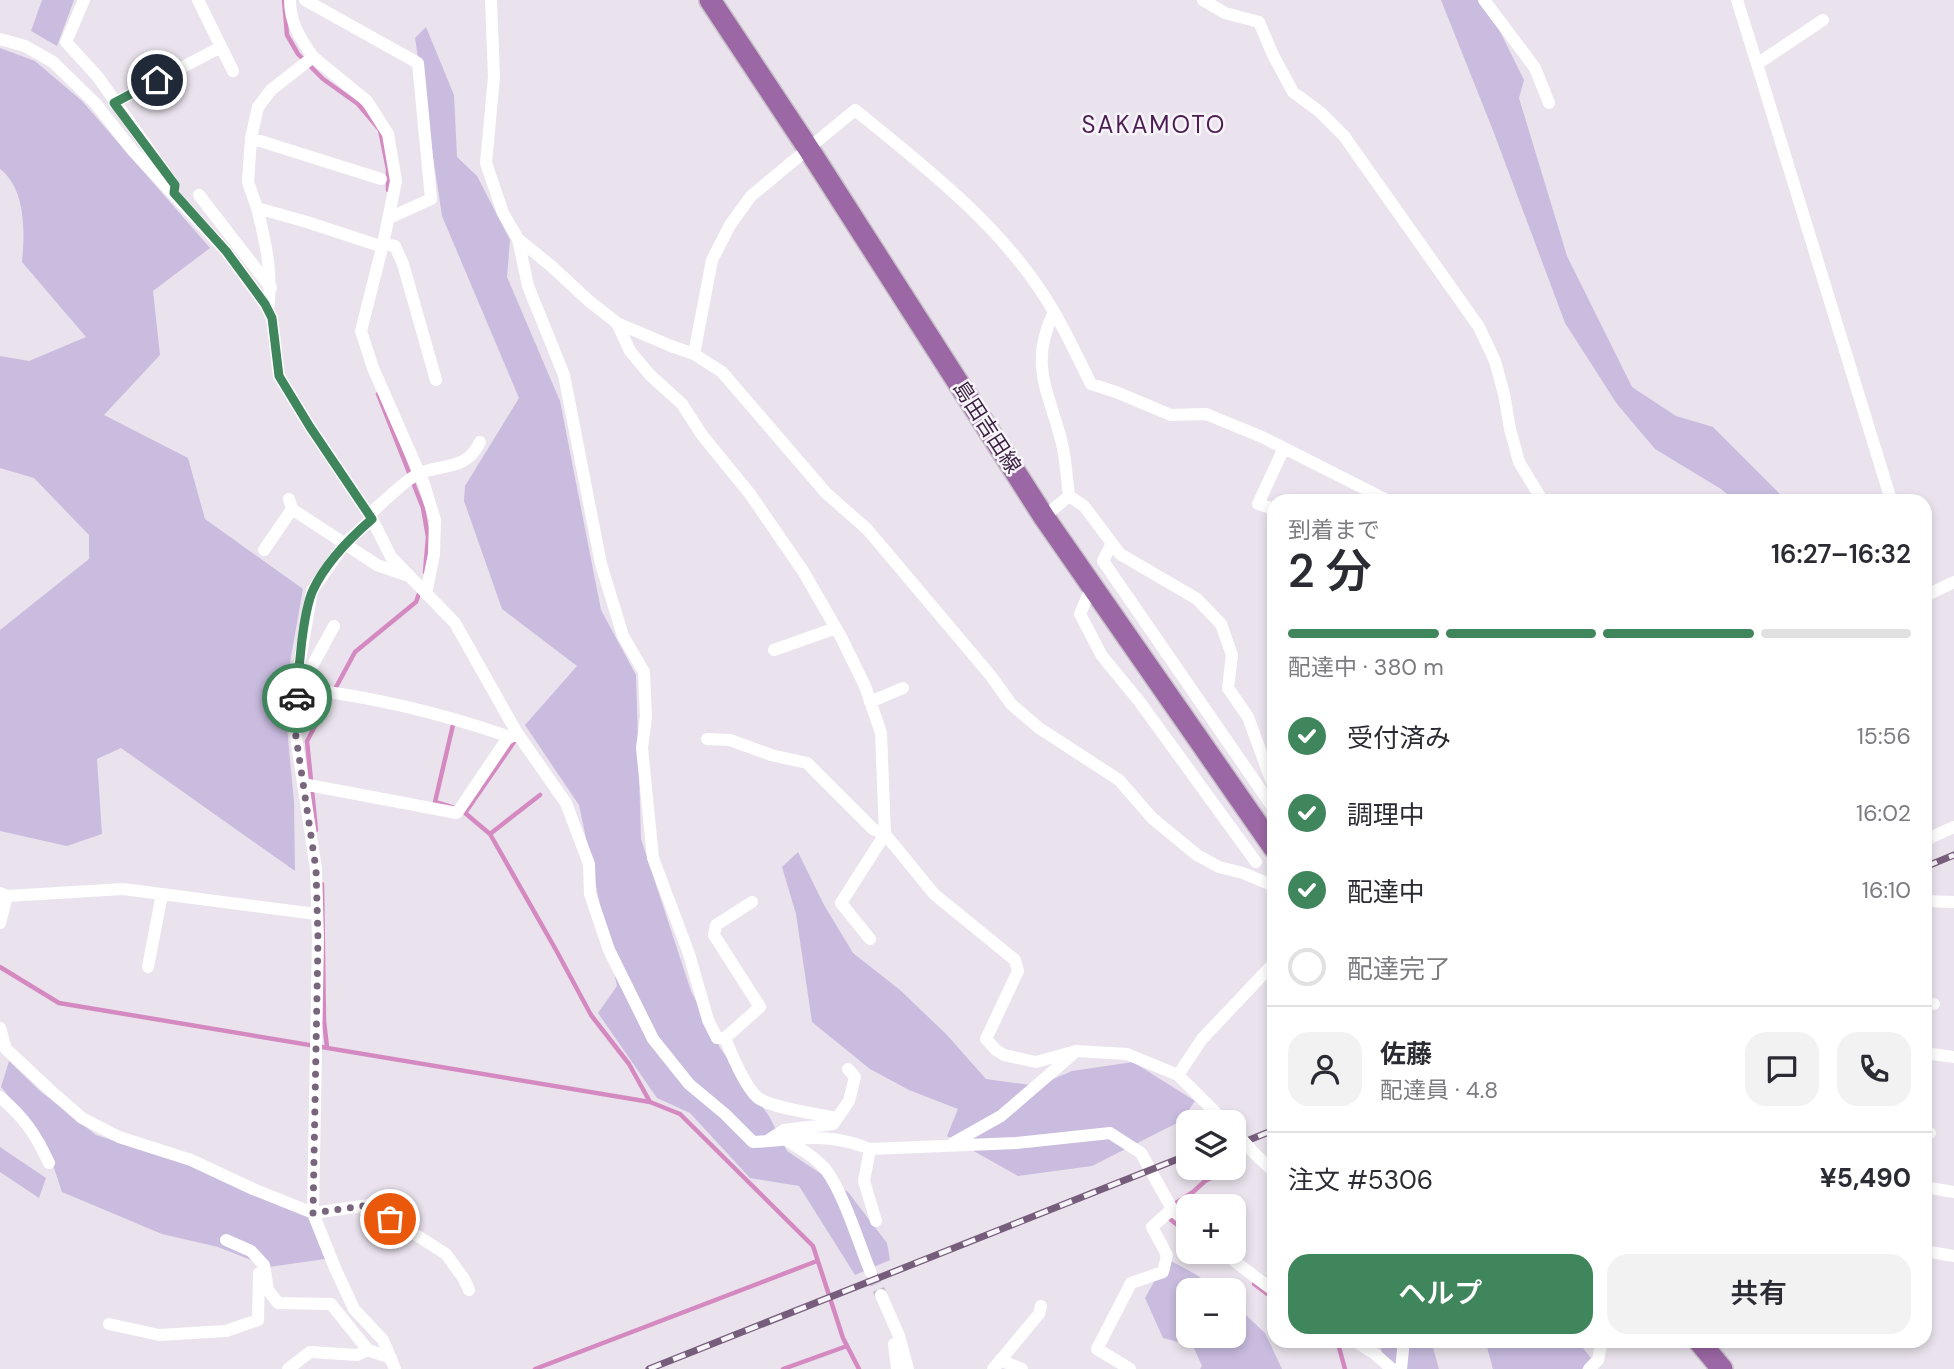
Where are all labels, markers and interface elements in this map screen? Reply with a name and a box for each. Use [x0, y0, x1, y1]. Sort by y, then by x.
pin [127, 50, 187, 110]
icon: home [138, 61, 176, 99]
district label: SAKAMOTO [1082, 109, 1226, 140]
street label: 島田吉田線 [947, 375, 1027, 479]
text: 到着まで [1288, 515, 1380, 545]
text: 16:27–16:32 [1771, 537, 1911, 571]
text: 2 分 [1288, 541, 1372, 601]
text: 配達中 · 380 m [1288, 652, 1444, 682]
courier [262, 663, 332, 733]
icon: car [278, 679, 316, 717]
icon: check [1288, 717, 1326, 755]
text: 受付済み [1347, 721, 1451, 755]
text: 15:56 [1857, 721, 1911, 751]
icon: check [1288, 794, 1326, 832]
text: 調理中 [1347, 798, 1425, 832]
text: 16:02 [1856, 798, 1911, 828]
icon: check [1288, 871, 1326, 909]
text: 配達中 [1347, 875, 1425, 909]
text: 16:10 [1862, 875, 1911, 905]
text: 配達完了 [1347, 952, 1451, 986]
button: person [1288, 1032, 1362, 1106]
button: chat [1745, 1032, 1819, 1106]
button: phone [1837, 1032, 1911, 1106]
text: 佐藤 [1380, 1037, 1432, 1071]
text: 配達員 · 4.8 [1380, 1075, 1498, 1105]
map controls [1176, 1110, 1246, 1348]
button: layers [1176, 1110, 1246, 1180]
text: ¥5,490 [1820, 1161, 1911, 1195]
text: 注文 #5306 [1288, 1163, 1433, 1197]
pin [360, 1189, 420, 1249]
button: + [1176, 1194, 1246, 1264]
icon: bag [371, 1200, 409, 1238]
button: ヘルプ [1288, 1254, 1593, 1334]
button: 共有 [1607, 1254, 1911, 1334]
button: − [1176, 1278, 1246, 1348]

